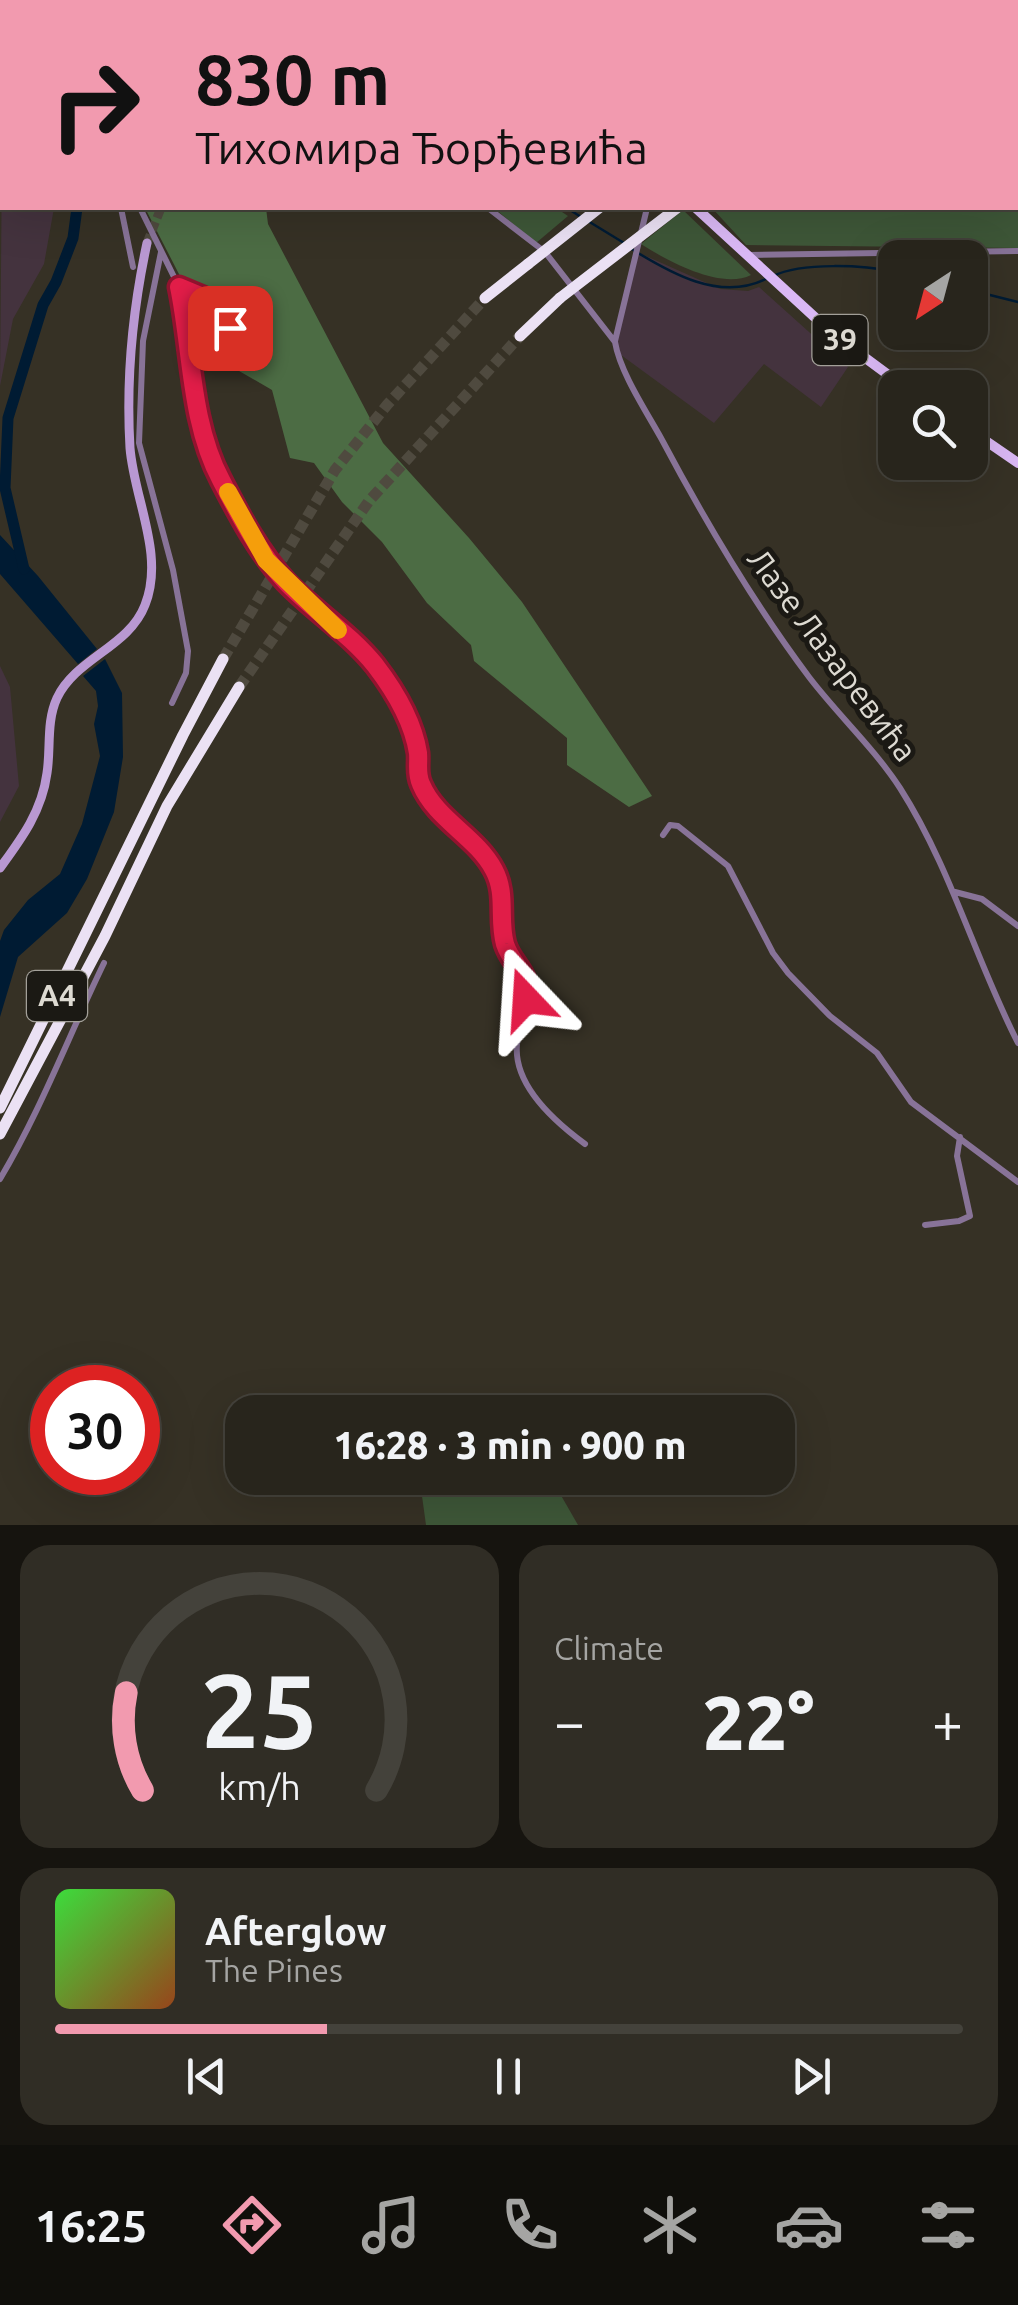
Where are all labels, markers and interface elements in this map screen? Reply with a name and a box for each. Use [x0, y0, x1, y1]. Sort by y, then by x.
icon: right [30, 40, 160, 170]
text: 830 m [195, 40, 390, 118]
text: Тихомира Ђорђевића [195, 122, 648, 173]
north arrow [878, 240, 988, 350]
map controls [878, 240, 988, 480]
pin [188, 286, 273, 371]
icon: arrive [203, 301, 258, 356]
road number: 39 [812, 315, 868, 365]
button: search [878, 370, 988, 480]
street label: Лазе Лазаревића [741, 541, 925, 768]
position arrow [474, 947, 578, 1051]
road number: A4 [27, 971, 87, 1021]
speed limit sign: 30 [30, 1365, 160, 1495]
text: 16:28 · 3 min · 900 m [333, 1424, 687, 1466]
text: Climate [554, 1630, 664, 1666]
text: 25 [201, 1651, 318, 1768]
text: 22° [703, 1680, 814, 1764]
text: − [554, 1691, 585, 1752]
text: + [932, 1691, 963, 1752]
text: km/h [218, 1767, 301, 1807]
text: Afterglow [205, 1910, 387, 1952]
text: The Pines [205, 1952, 343, 1988]
icon: previous [179, 2049, 234, 2104]
icon: pause [481, 2049, 536, 2104]
icon: next [784, 2049, 839, 2104]
icon: directions [217, 2190, 287, 2260]
icon: music [356, 2190, 426, 2260]
icon: phone [495, 2190, 565, 2260]
icon: climate [635, 2190, 705, 2260]
icon: car [774, 2190, 844, 2260]
icon: filters [913, 2190, 983, 2260]
text: 16:25 [35, 2200, 147, 2251]

